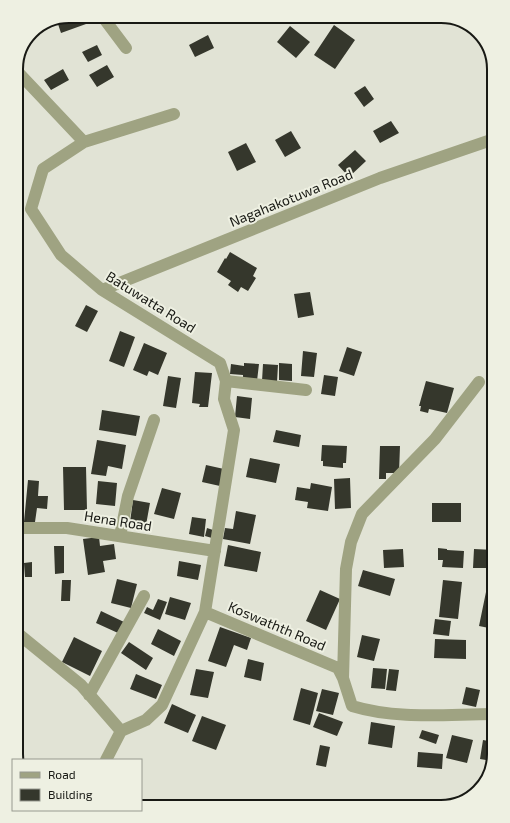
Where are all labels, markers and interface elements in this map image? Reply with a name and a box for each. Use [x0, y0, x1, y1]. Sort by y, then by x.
street label: Nagahakotuwa Road [227, 165, 355, 230]
street label: Batuwatta Road [103, 267, 199, 336]
street label: Hena Road [83, 507, 153, 534]
street label: Koswathth Road [226, 597, 329, 654]
legend [12, 759, 142, 811]
text: Road [48, 767, 76, 781]
text: Building [48, 787, 93, 801]

